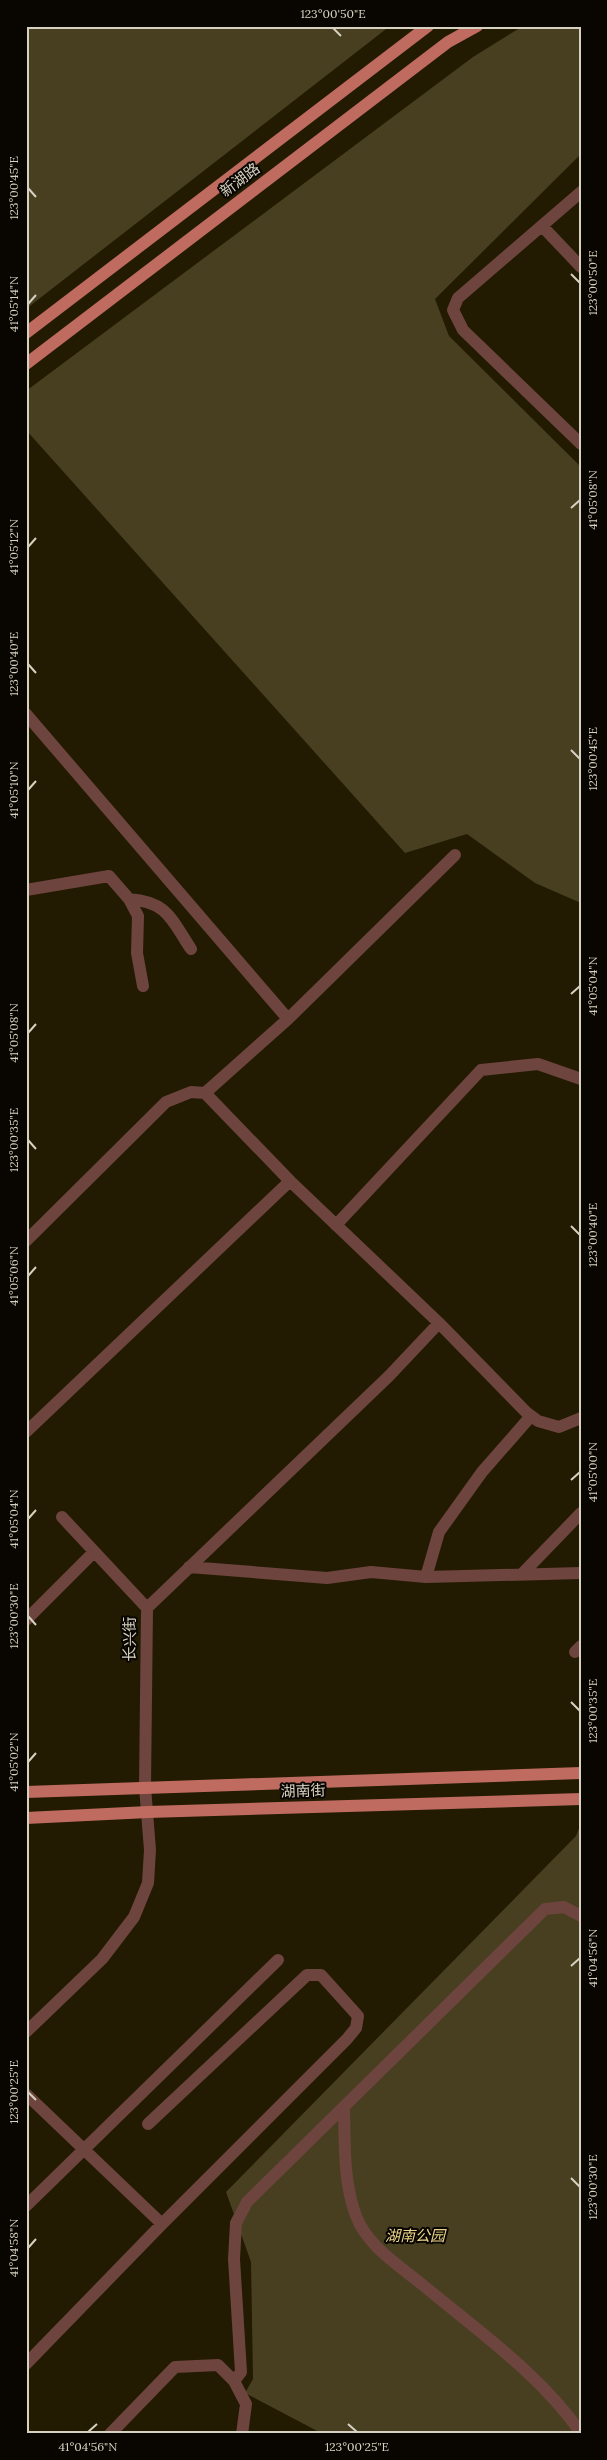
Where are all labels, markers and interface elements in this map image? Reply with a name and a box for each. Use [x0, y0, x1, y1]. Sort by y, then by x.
text: 123°00'50"E [300, 6, 366, 21]
text: 123°00'45"E [6, 156, 21, 220]
street label: 新湖路 [216, 158, 263, 201]
text: 123°00'50"E [585, 250, 600, 316]
text: 41°05'14"N [6, 276, 21, 332]
text: 41°05'08"N [585, 470, 600, 530]
text: 41°05'12"N [6, 519, 21, 575]
text: 123°00'40"E [6, 632, 21, 696]
text: 123°00'45"E [585, 727, 600, 791]
text: 41°05'10"N [6, 761, 21, 819]
text: 41°05'04"N [585, 956, 600, 1016]
text: 41°05'08"N [6, 1003, 21, 1063]
text: 123°00'35"E [6, 1108, 21, 1172]
text: 123°00'40"E [585, 1203, 600, 1267]
text: 41°05'06"N [6, 1246, 21, 1306]
text: 41°05'00"N [585, 1442, 600, 1502]
text: 41°05'04"N [6, 1489, 21, 1549]
text: 123°00'30"E [6, 1583, 21, 1649]
street label: 长兴街 [120, 1616, 139, 1662]
text: 123°00'35"E [585, 1679, 600, 1743]
text: 41°05'02"N [6, 1732, 21, 1792]
street label: 湖南街 [280, 1780, 326, 1801]
text: 41°04'56"N [585, 1929, 600, 1987]
text: 123°00'25"E [6, 2060, 21, 2124]
text: 123°00'30"E [585, 2154, 600, 2220]
text: 41°04'58"N [6, 2219, 21, 2277]
park label: 湖南公园 [385, 2226, 447, 2245]
text: 41°04'56"N [59, 2439, 117, 2454]
text: 123°00'25"E [325, 2439, 389, 2454]

